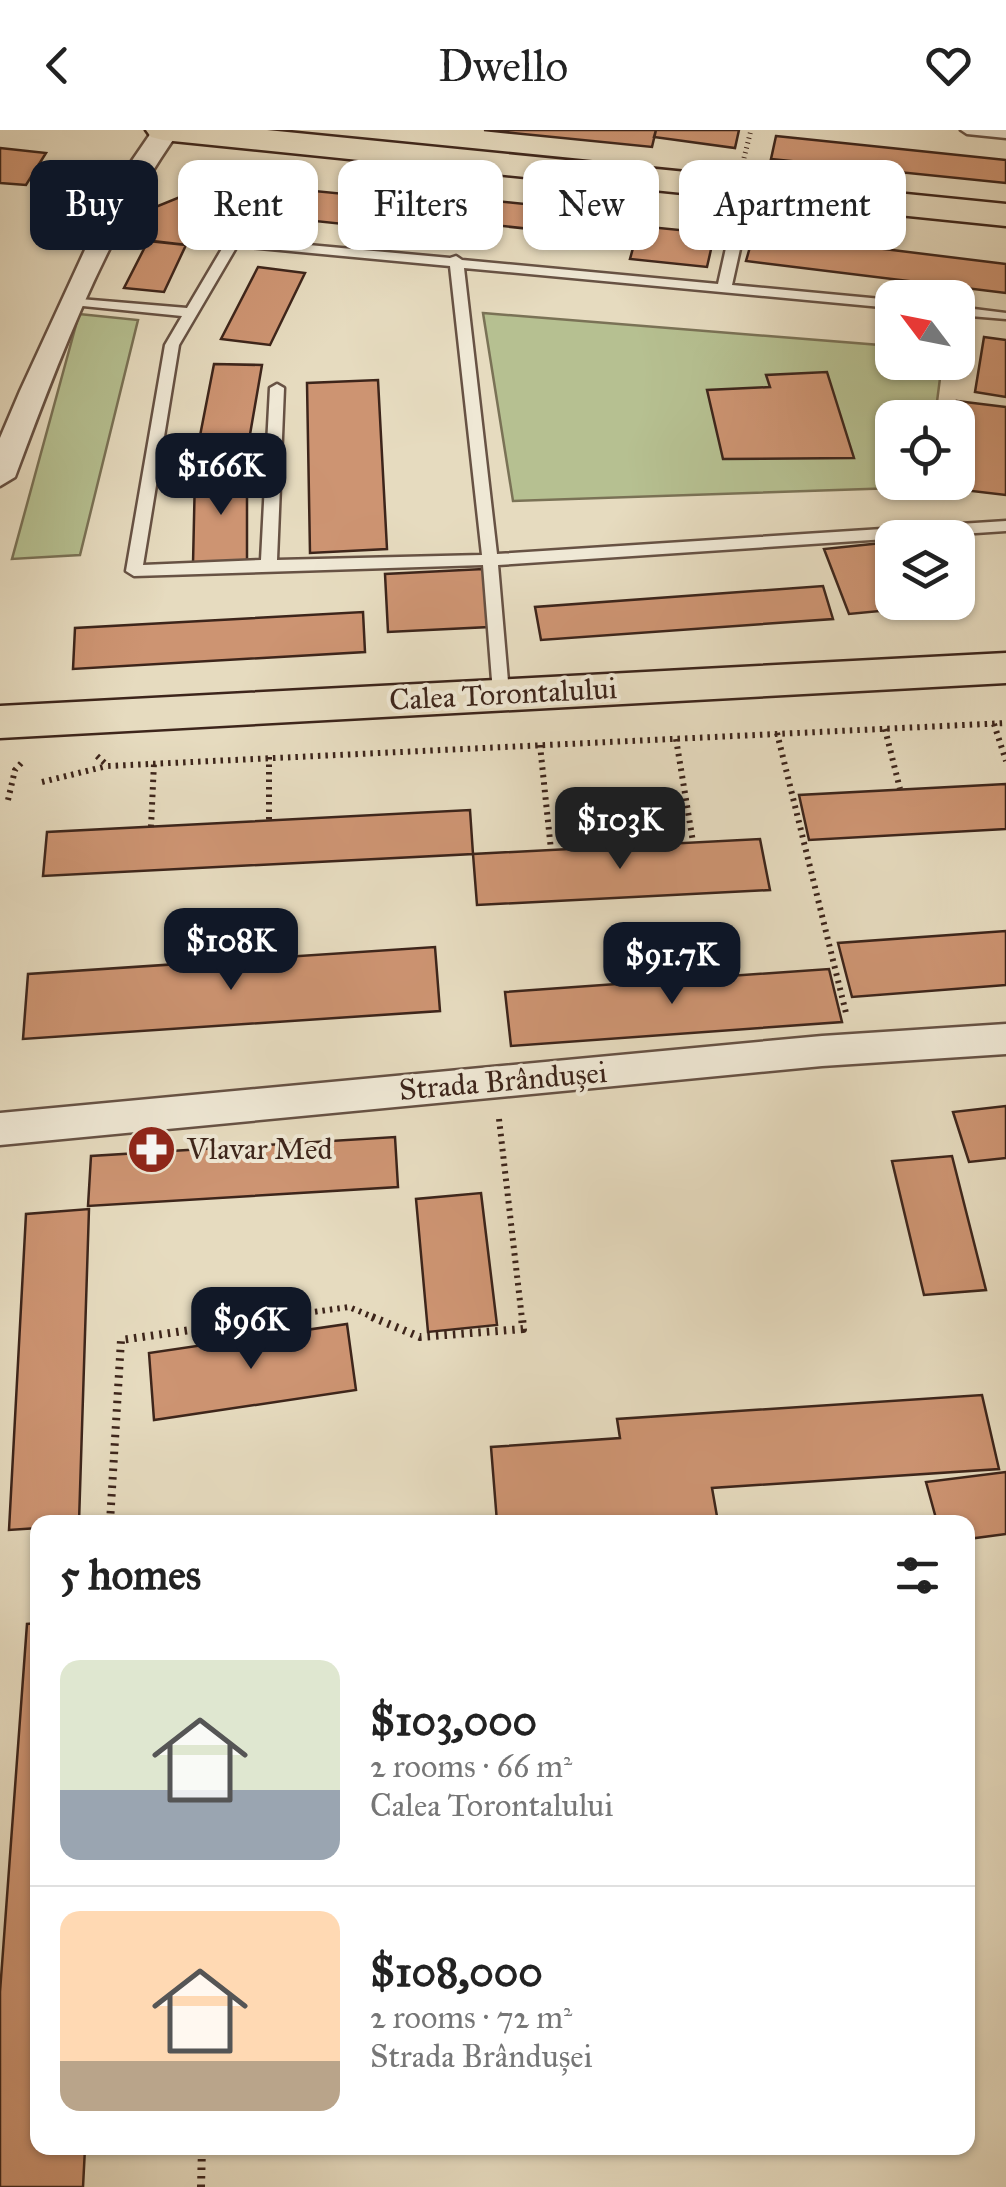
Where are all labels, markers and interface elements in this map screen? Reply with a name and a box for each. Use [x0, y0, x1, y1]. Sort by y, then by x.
icon: back [30, 38, 85, 93]
text: Dwello [438, 38, 568, 93]
icon: heart [921, 38, 976, 93]
chip: Buy [30, 160, 158, 250]
chip: Rent [178, 160, 318, 250]
chip: Filters [338, 160, 503, 250]
chip: New [523, 160, 659, 250]
chip: Apartment [679, 160, 906, 250]
north arrow [875, 280, 975, 380]
map controls [875, 280, 975, 620]
button: locate [875, 400, 975, 500]
pin: $166K [151, 433, 291, 518]
text: $166K [177, 446, 265, 485]
button: layers [875, 520, 975, 620]
street label: Calea Torontalului [388, 670, 618, 718]
pin: $103K [550, 787, 690, 872]
text: $103K [577, 800, 663, 839]
pin: $108K [161, 908, 301, 993]
text: $108K [186, 921, 276, 960]
pin: $91.7K [591, 922, 753, 1007]
text: $91.7K [625, 935, 719, 974]
street label: Strada Brândușei [398, 1054, 608, 1108]
pharmacy icon: Vlavar Med [126, 1123, 178, 1175]
place label: Vlavar Med [186, 1131, 332, 1167]
pin: $96K [192, 1287, 310, 1372]
text: $96K [213, 1300, 289, 1339]
icon: filters [890, 1548, 945, 1603]
text: 5 homes [60, 1549, 201, 1601]
text: $103,000 [370, 1695, 537, 1747]
icon: home [140, 1700, 260, 1820]
text: 2 rooms · 66 m² [370, 1747, 572, 1786]
text: Calea Torontalului [370, 1786, 613, 1825]
text: $108,000 [370, 1946, 543, 1998]
icon: home [140, 1951, 260, 2071]
text: 2 rooms · 72 m² [370, 1998, 572, 2037]
text: Strada Brândușei [370, 2037, 592, 2076]

